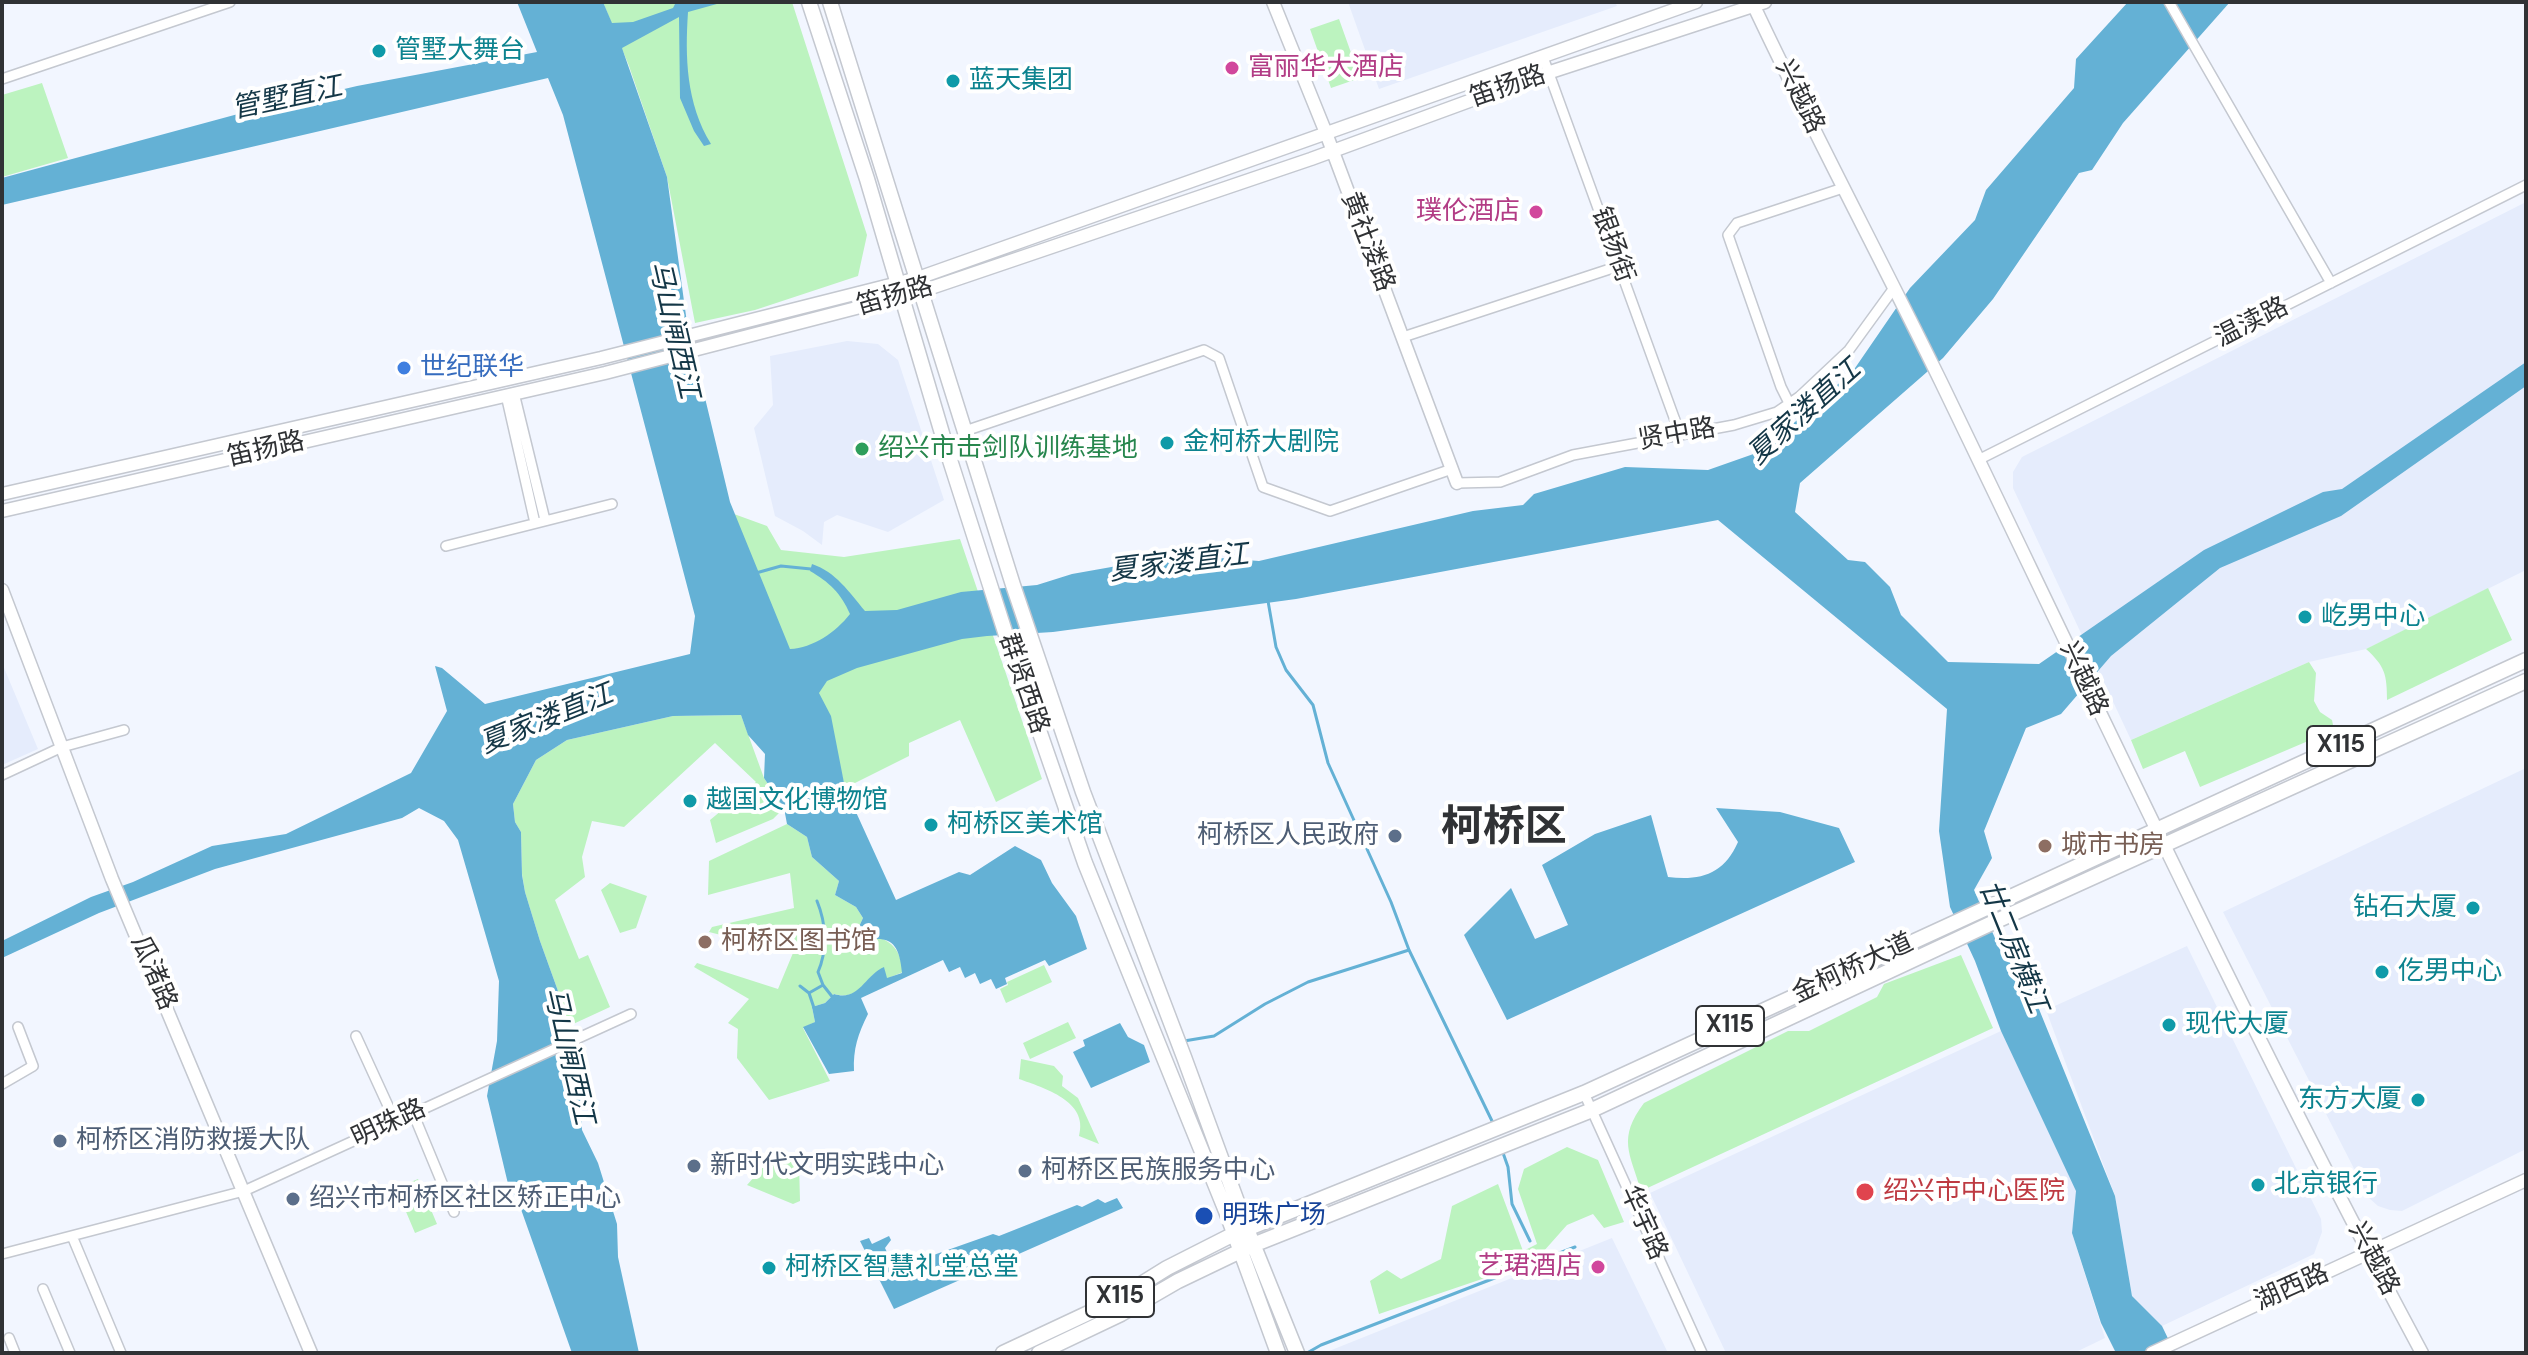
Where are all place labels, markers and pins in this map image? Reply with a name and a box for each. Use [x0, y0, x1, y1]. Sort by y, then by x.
place label: 管墅大舞台 [395, 35, 525, 67]
marker: 管墅大舞台 [370, 42, 388, 60]
place label: 富丽华大酒店 [1248, 52, 1404, 84]
marker: 富丽华大酒店 [1223, 59, 1241, 77]
place label: 蓝天集团 [969, 65, 1073, 97]
marker: 蓝天集团 [944, 72, 962, 90]
place label: 璞伦酒店 [1416, 196, 1520, 228]
marker: 璞伦酒店 [1527, 203, 1545, 221]
place label: 世纪联华 [420, 352, 524, 384]
marker: 世纪联华 [395, 359, 413, 377]
place label: 金柯桥大剧院 [1183, 427, 1339, 459]
place label: 绍兴市击剑队训练基地 [878, 433, 1138, 465]
marker: 金柯桥大剧院 [1158, 434, 1176, 452]
marker: 绍兴市击剑队训练基地 [853, 440, 871, 458]
place label: 屹男中心 [2321, 601, 2425, 633]
marker: 屹男中心 [2296, 608, 2314, 626]
place label: 越国文化博物馆 [706, 785, 888, 817]
marker: 越国文化博物馆 [681, 792, 699, 810]
place label: 柯桥区美术馆 [947, 809, 1103, 841]
marker: 柯桥区美术馆 [922, 816, 940, 834]
place label: 柯桥区人民政府 [1197, 820, 1379, 852]
marker: 柯桥区人民政府 [1386, 827, 1404, 845]
place label: 城市书房 [2061, 830, 2165, 862]
marker: 城市书房 [2036, 837, 2054, 855]
place label: 钻石大厦 [2353, 892, 2457, 924]
marker: 钻石大厦 [2464, 899, 2482, 917]
place label: 柯桥区图书馆 [721, 926, 877, 958]
marker: 柯桥区图书馆 [696, 933, 714, 951]
place label: 仡男中心 [2398, 956, 2502, 988]
marker: 仡男中心 [2373, 963, 2391, 981]
place label: 现代大厦 [2185, 1009, 2289, 1041]
marker: 现代大厦 [2160, 1016, 2178, 1034]
place label: 东方大厦 [2298, 1084, 2402, 1116]
marker: 东方大厦 [2409, 1091, 2427, 1109]
place label: 柯桥区消防救援大队 [76, 1125, 310, 1157]
marker: 柯桥区消防救援大队 [51, 1132, 69, 1150]
place label: 新时代文明实践中心 [710, 1150, 944, 1182]
place label: 柯桥区民族服务中心 [1041, 1155, 1275, 1187]
marker: 新时代文明实践中心 [685, 1157, 703, 1175]
marker: 柯桥区民族服务中心 [1016, 1162, 1034, 1180]
place label: 北京银行 [2274, 1169, 2378, 1201]
place label: 绍兴市中心医院 [1883, 1176, 2065, 1208]
marker: 北京银行 [2249, 1176, 2267, 1194]
marker: 绍兴市中心医院 [1854, 1181, 1876, 1203]
place label: 绍兴市柯桥区社区矫正中心 [309, 1183, 621, 1215]
marker: 绍兴市柯桥区社区矫正中心 [284, 1190, 302, 1208]
place label: 明珠广场 [1222, 1200, 1326, 1232]
marker: 明珠广场 [1193, 1205, 1215, 1227]
place label: 艺珺酒店 [1478, 1251, 1582, 1283]
place label: 柯桥区智慧礼堂总堂 [785, 1252, 1019, 1284]
marker: 艺珺酒店 [1589, 1258, 1607, 1276]
marker: 柯桥区智慧礼堂总堂 [760, 1259, 778, 1277]

